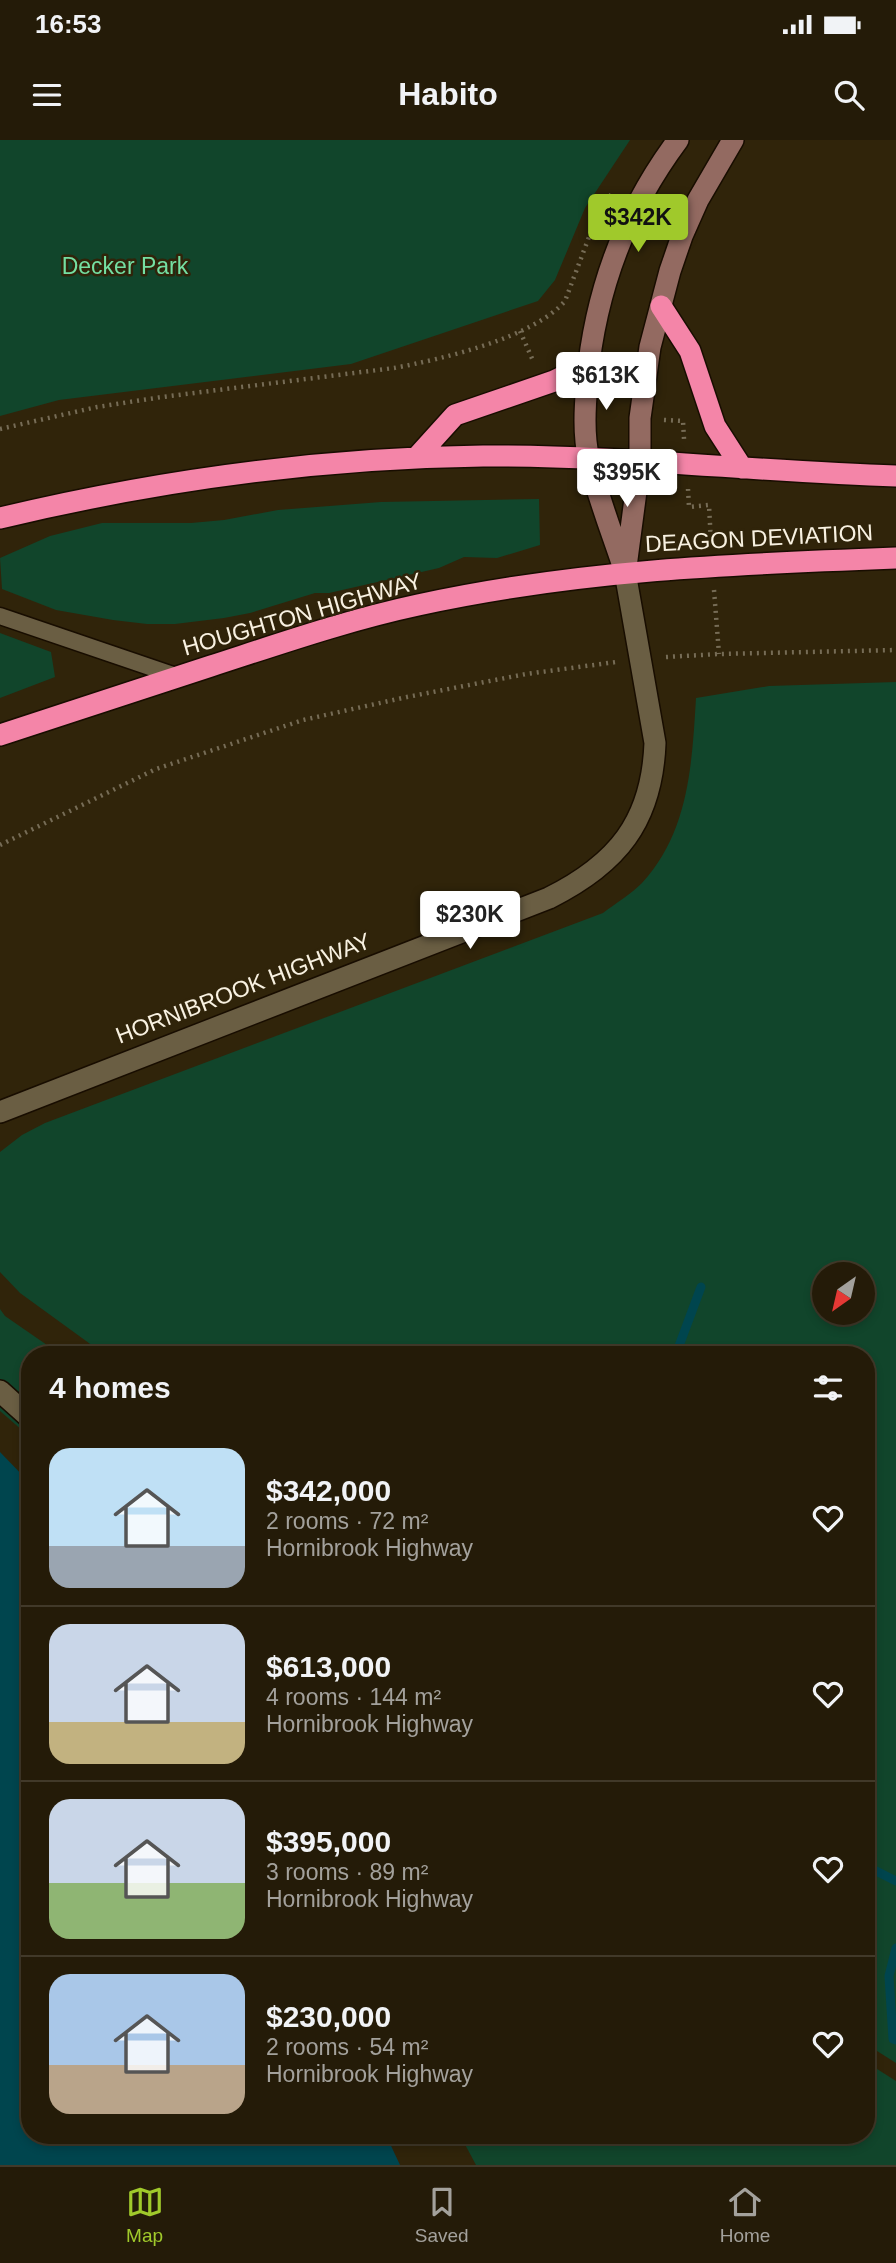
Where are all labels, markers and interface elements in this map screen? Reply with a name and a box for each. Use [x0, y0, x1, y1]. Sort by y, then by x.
text: 16:53 [35, 9, 102, 39]
icon: menu [28, 76, 66, 114]
text: Habito [398, 76, 498, 112]
icon: search [830, 76, 868, 114]
pin: $342K [589, 194, 687, 254]
text: $342K [604, 204, 672, 230]
park label: Decker Park [62, 253, 189, 279]
pin: $613K [557, 352, 655, 412]
text: $613K [572, 362, 640, 388]
pin: $395K [578, 450, 676, 509]
text: $395K [593, 459, 661, 485]
street label: DEAGON DEVIATION [644, 519, 874, 557]
street label: HOUGHTON HIGHWAY [179, 567, 425, 661]
pin: $230K [421, 892, 519, 951]
text: $230K [436, 901, 504, 927]
street label: HORNIBROOK HIGHWAY [112, 927, 374, 1049]
north arrow [812, 1262, 875, 1325]
map controls [812, 1262, 875, 1325]
icon: filters [809, 1369, 847, 1407]
text: 4 homes [49, 1371, 171, 1404]
text: $342,000 [266, 1474, 391, 1507]
icon: home [105, 1476, 189, 1560]
icon: heart [809, 1499, 847, 1537]
text: 2 rooms · 72 m² [266, 1508, 428, 1534]
text: Hornibrook Highway [266, 1535, 473, 1561]
text: $613,000 [266, 1650, 391, 1683]
icon: home [105, 1652, 189, 1736]
icon: heart [809, 1675, 847, 1713]
text: 4 rooms · 144 m² [266, 1684, 441, 1710]
text: Hornibrook Highway [266, 1711, 473, 1737]
text: $395,000 [266, 1825, 391, 1858]
icon: home [105, 1827, 189, 1911]
icon: heart [809, 1850, 847, 1888]
text: 3 rooms · 89 m² [266, 1859, 428, 1885]
text: Hornibrook Highway [266, 1886, 473, 1912]
text: $230,000 [266, 2000, 391, 2033]
icon: home [105, 2002, 189, 2086]
icon: heart [809, 2025, 847, 2063]
text: 2 rooms · 54 m² [266, 2034, 428, 2060]
text: Hornibrook Highway [266, 2061, 473, 2087]
tab: Map [126, 2183, 164, 2247]
tab: Saved [415, 2183, 469, 2247]
tab: Home [720, 2183, 770, 2247]

